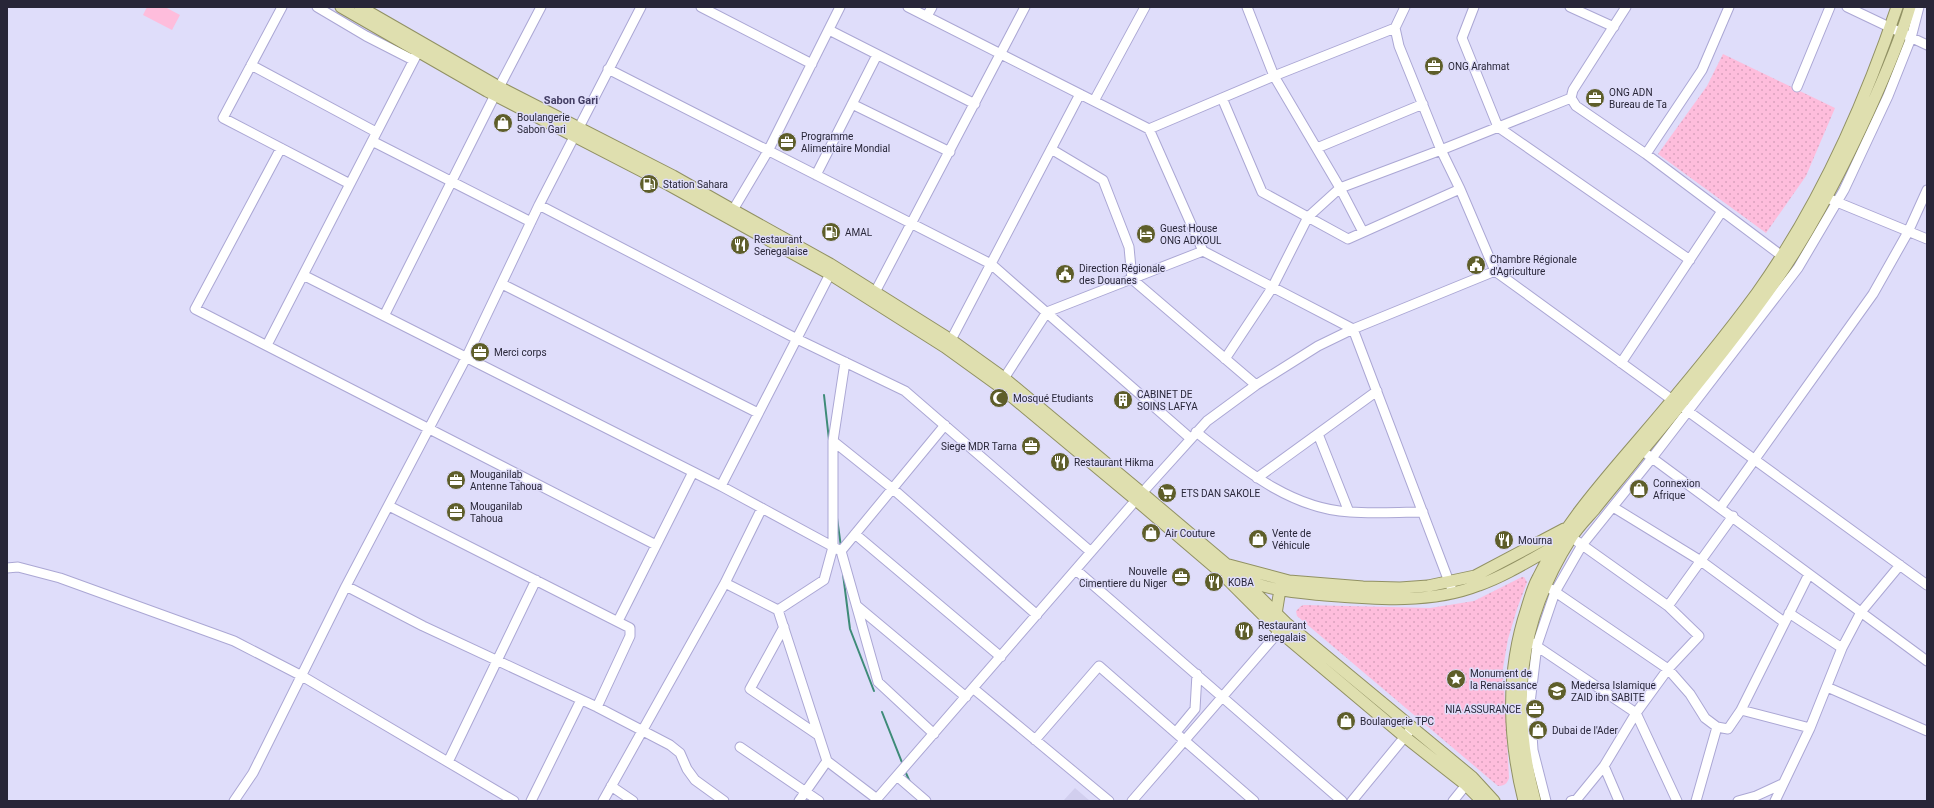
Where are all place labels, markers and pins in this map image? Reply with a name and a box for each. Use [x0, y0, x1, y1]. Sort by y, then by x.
office icon: ONG Arahmat [1423, 55, 1445, 77]
place label: ONG Arahmat [1448, 61, 1509, 72]
office icon: ONG ADN Bureau de Ta [1584, 87, 1606, 109]
place label: ONG ADN Bureau de Ta [1609, 87, 1667, 110]
shop icon: Boulangerie Sabon Gari [492, 112, 514, 134]
place label: Boulangerie Sabon Gari [517, 112, 570, 135]
office icon: Programme Alimentaire Mondial [776, 131, 798, 153]
place label: Programme Alimentaire Mondial [801, 131, 890, 154]
fuel station icon: Station Sahara [638, 173, 660, 195]
place label: Station Sahara [663, 179, 728, 190]
fuel station icon: AMAL [820, 221, 842, 243]
hotel icon: Guest House ONG ADKOUL [1135, 223, 1157, 245]
place label: Guest House ONG ADKOUL [1160, 223, 1222, 246]
place label: AMAL [845, 227, 873, 238]
restaurant icon: Restaurant Senegalaise [729, 234, 751, 256]
place label: Restaurant Senegalaise [754, 234, 808, 257]
public building icon: Chambre Régionale d'Agriculture [1465, 254, 1487, 276]
place label: Chambre Régionale d'Agriculture [1490, 254, 1577, 277]
public building icon: Direction Régionale des Douanes [1054, 263, 1076, 285]
place label: Direction Régionale des Douanes [1079, 263, 1165, 286]
office icon: Merci corps [469, 341, 491, 363]
place label: Merci corps [494, 347, 547, 358]
mosque icon: Mosqué Etudiants [988, 387, 1010, 409]
building icon: CABINET DE SOINS LAFYA [1112, 389, 1134, 411]
place label: CABINET DE SOINS LAFYA [1137, 389, 1198, 412]
place label: Mosqué Etudiants [1013, 393, 1094, 404]
office icon: Siege MDR Tarna [1020, 435, 1042, 457]
place label: Siege MDR Tarna [941, 441, 1017, 452]
restaurant icon: Restaurant Hikma [1049, 451, 1071, 473]
place label: Restaurant Hikma [1074, 457, 1154, 468]
office icon: Mouganilab Antenne Tahoua [445, 469, 467, 491]
place label: Mouganilab Antenne Tahoua [470, 469, 542, 492]
shop icon: Connexion Afrique [1628, 478, 1650, 500]
place label: Connexion Afrique [1653, 478, 1700, 501]
supermarket icon: ETS DAN SAKOLE [1156, 482, 1178, 504]
place label: ETS DAN SAKOLE [1181, 488, 1261, 499]
office icon: Mouganilab Tahoua [445, 501, 467, 523]
place label: Mouganilab Tahoua [470, 501, 523, 524]
shop icon: Air Couture [1140, 522, 1162, 544]
place label: Air Couture [1165, 528, 1215, 539]
shop icon: Vente de Véhicule [1247, 528, 1269, 550]
place label: Vente de Véhicule [1272, 528, 1311, 551]
restaurant icon: Mourna [1493, 529, 1515, 551]
place label: Mourna [1518, 535, 1552, 546]
place label: Nouvelle Cimentiere du Niger [1079, 566, 1168, 589]
office icon: Nouvelle Cimentiere du Niger [1170, 566, 1192, 588]
restaurant icon: KOBA [1203, 571, 1225, 593]
place label: KOBA [1228, 577, 1254, 588]
restaurant icon: Restaurant senegalais [1233, 620, 1255, 642]
place label: Restaurant senegalais [1258, 620, 1306, 643]
place icon: Monument de la Renaissance [1445, 668, 1467, 690]
place label: Monument de la Renaissance [1470, 668, 1537, 691]
school or university icon: Medersa Islamique ZAID ibn SABITE [1546, 680, 1568, 702]
place label: Medersa Islamique ZAID ibn SABITE [1571, 680, 1656, 703]
office icon: NIA ASSURANCE [1524, 698, 1546, 720]
place label: NIA ASSURANCE [1445, 704, 1521, 715]
shop icon: Boulangerie TPC [1335, 710, 1357, 732]
place label: Boulangerie TPC [1360, 716, 1434, 727]
shop icon: Dubai de l'Ader [1527, 719, 1549, 741]
place label: Dubai de l'Ader [1552, 725, 1619, 736]

